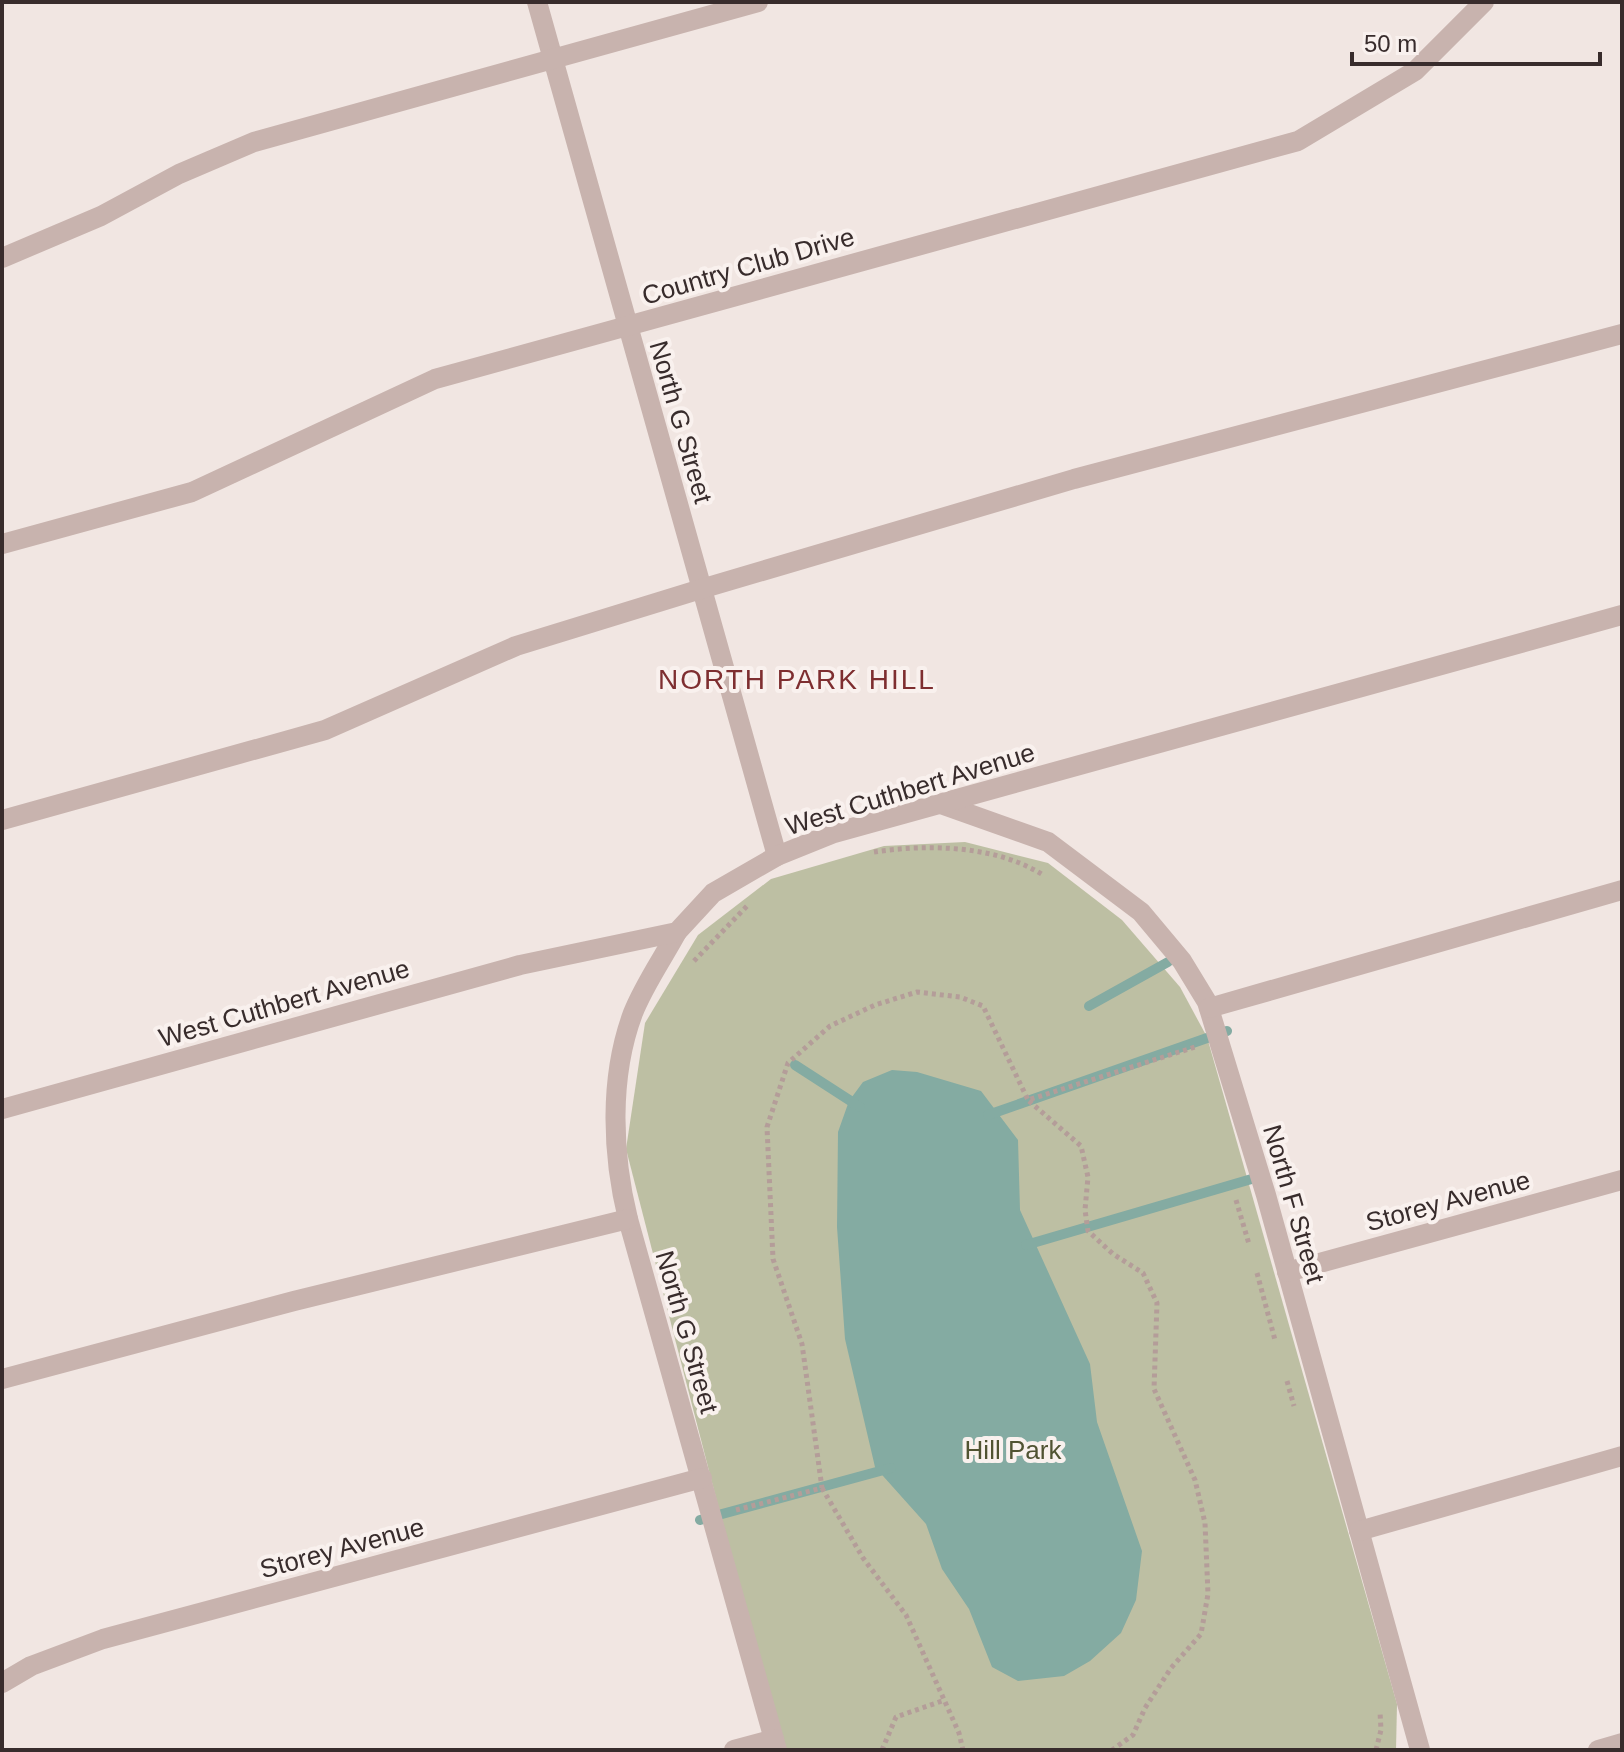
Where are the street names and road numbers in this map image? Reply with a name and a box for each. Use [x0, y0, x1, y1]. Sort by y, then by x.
street label: Country Club Drive [638, 221, 858, 311]
street label: North G Street [643, 337, 719, 507]
street label: West Cuthbert Avenue [782, 737, 1038, 841]
street label: West Cuthbert Avenue [155, 953, 413, 1053]
street label: North F Street [1257, 1121, 1331, 1287]
street label: Storey Avenue [1363, 1165, 1533, 1237]
street label: North G Street [649, 1247, 725, 1417]
street label: Storey Avenue [257, 1512, 427, 1584]

